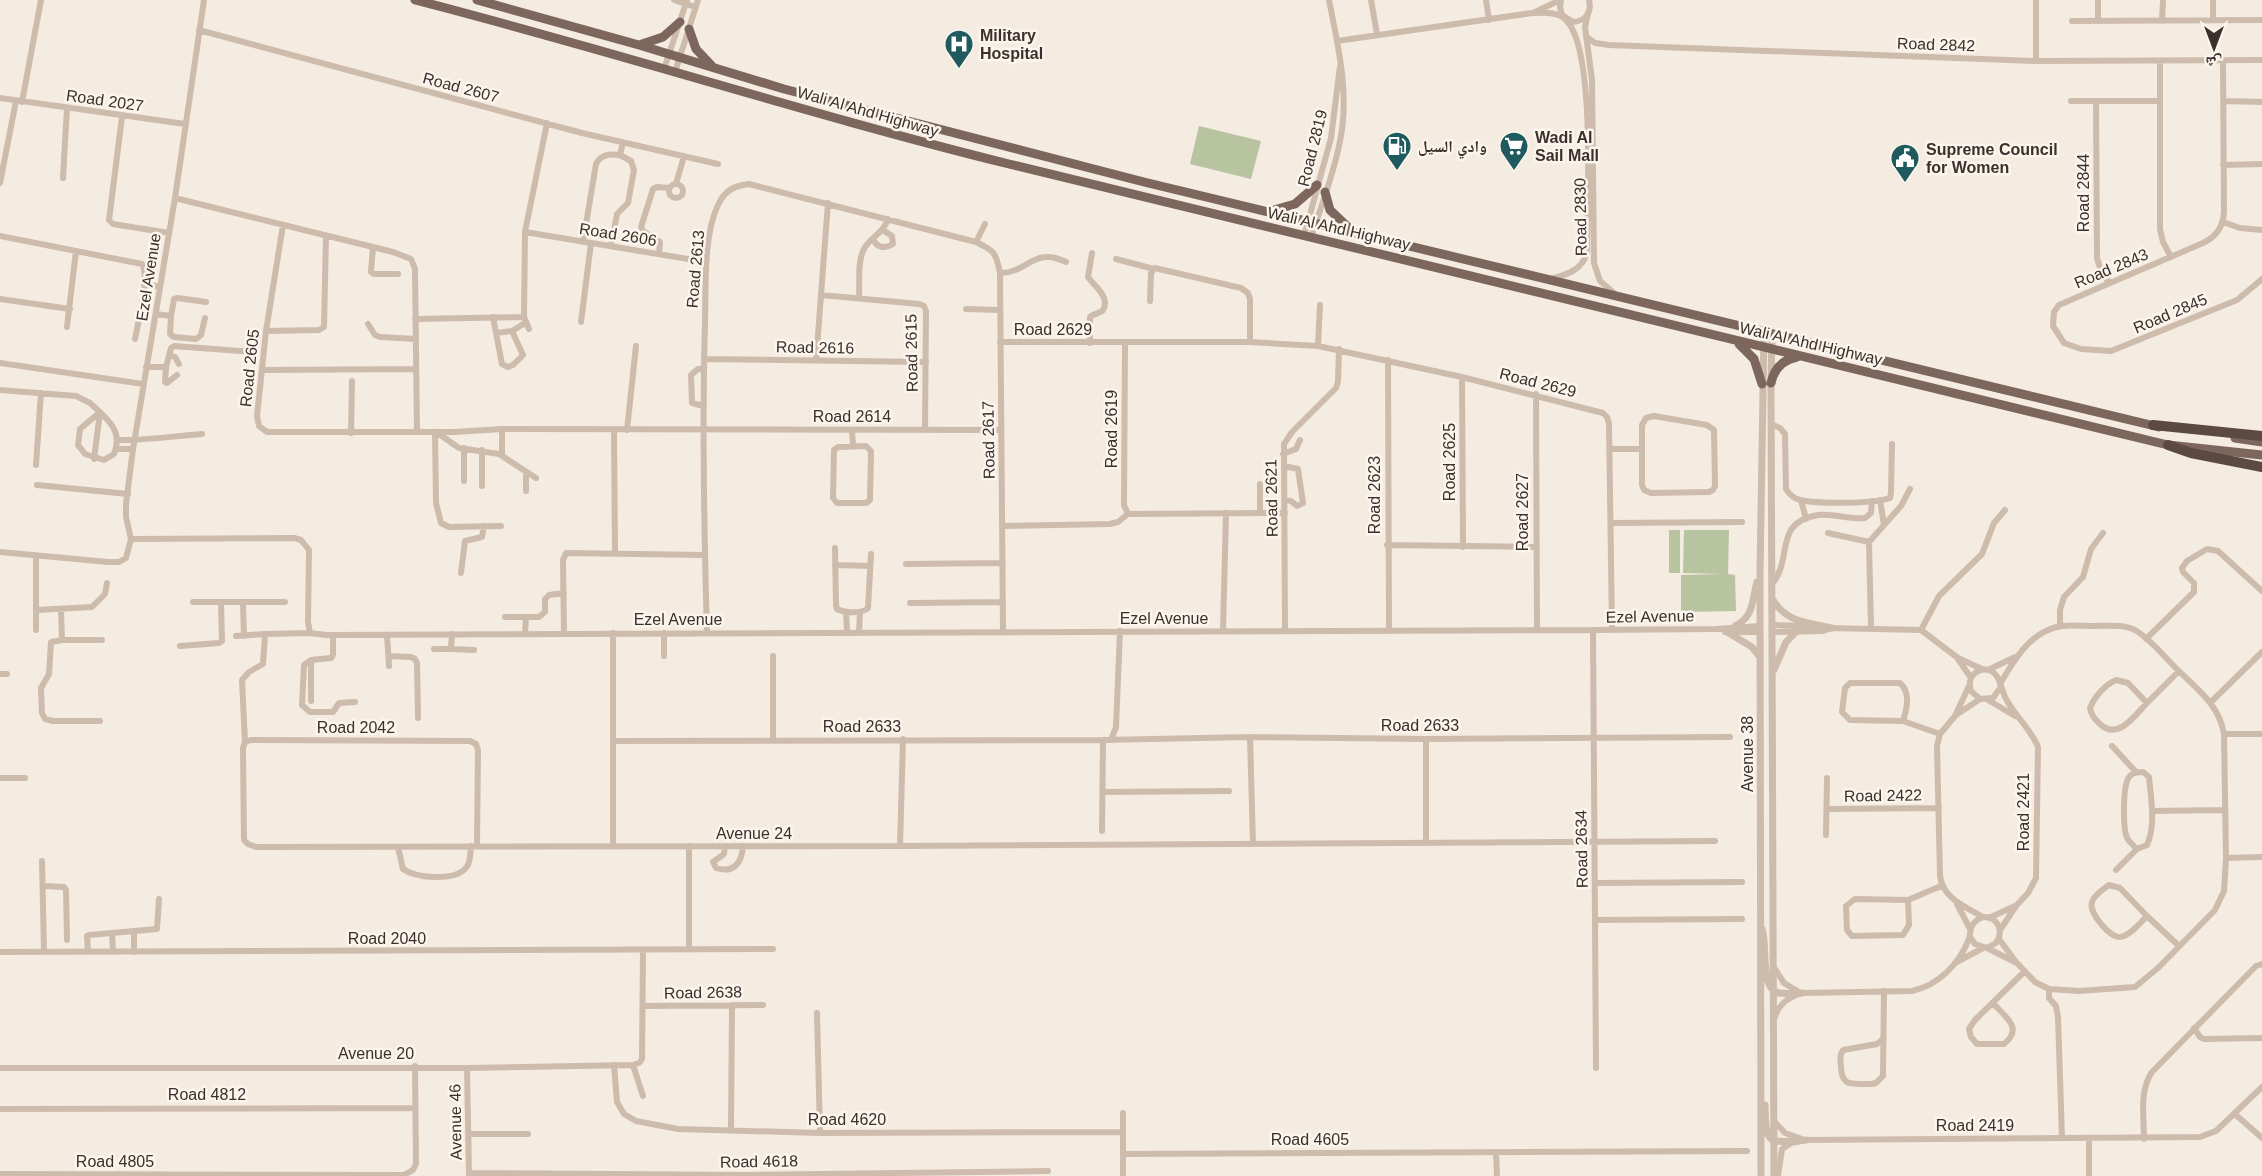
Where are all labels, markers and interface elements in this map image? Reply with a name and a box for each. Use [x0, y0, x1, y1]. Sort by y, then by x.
north arrow [2184, 18, 2244, 78]
place label: Military Hospital [980, 27, 1043, 62]
hospital icon: Military Hospital [943, 28, 975, 70]
street label: Road 2842 [1897, 35, 1975, 54]
text: ش [2205, 53, 2222, 71]
street label: Road 2607 [421, 69, 501, 106]
street label: Wali Al Ahd Highway [795, 83, 940, 140]
street label: Road 2027 [65, 87, 145, 114]
street label: Road 2819 [1295, 108, 1330, 188]
place label: Wadi Al Sail Mall [1535, 129, 1599, 164]
fuel station icon: وادي السيل [1381, 130, 1413, 172]
supermarket icon: Wadi Al Sail Mall [1498, 130, 1530, 172]
place label: وادي السيل [1418, 138, 1487, 159]
place label: Supreme Council for Women [1926, 141, 2058, 176]
public building icon: Supreme Council for Women [1889, 142, 1921, 184]
street label: Road 2844 [2075, 154, 2092, 232]
street label: Road 2830 [1571, 178, 1590, 256]
street label: Wali Al Ahd Highway [1266, 204, 1412, 253]
street label: Road 2606 [578, 220, 658, 249]
street label: Road 2613 [684, 229, 707, 309]
street label: Ezel Avenue [133, 232, 164, 322]
street label: Road 2843 [2072, 245, 2151, 292]
street label: Road 2845 [2131, 290, 2210, 337]
street label: Road 2615 [902, 314, 921, 392]
street label: Wali Al Ahd Highway [1738, 319, 1884, 368]
street label: Road 2629 [1014, 321, 1092, 338]
street label: Road 2605 [237, 328, 262, 408]
street label: Road 2616 [776, 338, 854, 357]
street label: Road 2629 [1498, 365, 1578, 400]
street label: Road 2619 [1103, 390, 1120, 468]
street label: Road 2617 [979, 401, 998, 479]
street label: Road 2614 [813, 408, 891, 425]
street label: Road 2625 [1441, 423, 1458, 501]
street label: Road 2623 [1366, 456, 1383, 534]
street label: Road 2621 [1262, 459, 1281, 537]
street label: Road 2627 [1514, 473, 1531, 551]
street label: Ezel Avenue [1606, 607, 1695, 626]
street label: Ezel Avenue [1120, 610, 1208, 627]
street label: Ezel Avenue [634, 611, 722, 628]
street label: Avenue 38 [1739, 716, 1756, 792]
street label: Road 2633 [1381, 717, 1459, 734]
street label: Road 2633 [823, 718, 901, 735]
street label: Road 2042 [317, 719, 395, 736]
street label: Road 2421 [2015, 773, 2032, 851]
street label: Road 2422 [1844, 786, 1922, 805]
street label: Road 2634 [1572, 810, 1591, 888]
street label: Avenue 24 [716, 825, 792, 842]
street label: Road 2040 [348, 930, 426, 947]
street label: Road 2638 [664, 983, 742, 1002]
street label: Avenue 20 [338, 1045, 414, 1062]
street label: Avenue 46 [446, 1084, 465, 1160]
street label: Road 4812 [168, 1086, 246, 1103]
street label: Road 4620 [808, 1111, 886, 1128]
street label: Road 2419 [1936, 1117, 2014, 1134]
street label: Road 4605 [1271, 1131, 1349, 1148]
street label: Road 4618 [720, 1152, 798, 1171]
street label: Road 4805 [76, 1153, 154, 1170]

